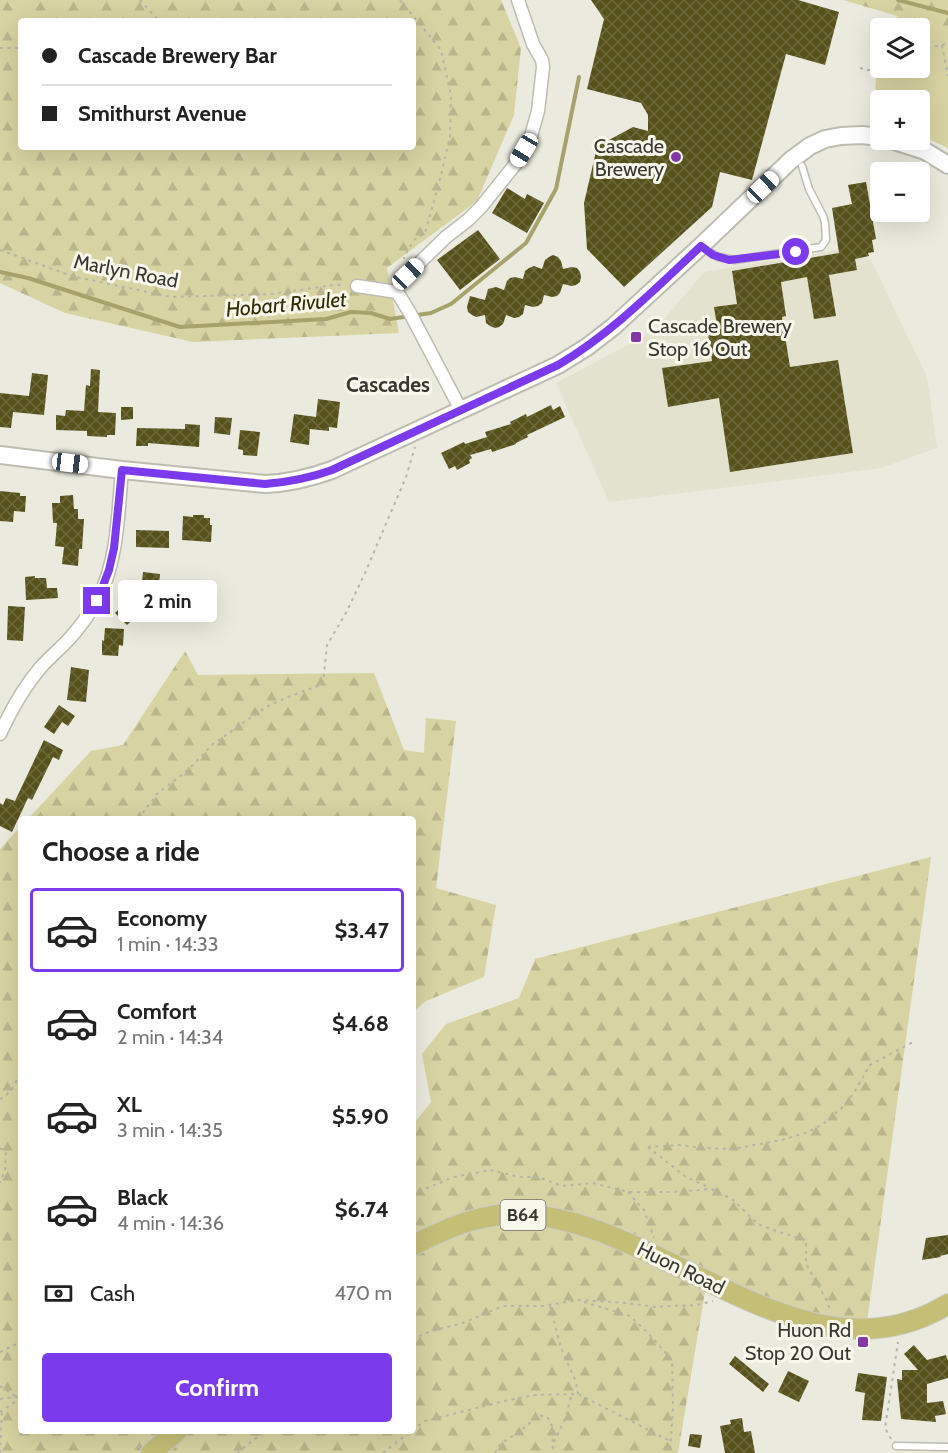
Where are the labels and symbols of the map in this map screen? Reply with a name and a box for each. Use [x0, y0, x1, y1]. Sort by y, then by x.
car [507, 130, 541, 170]
place label: Cascade Brewery [594, 134, 664, 181]
marker: Cascade Brewery [669, 150, 683, 164]
car [744, 168, 782, 206]
route start [782, 238, 809, 265]
street label: Marlyn Road [72, 249, 180, 293]
car [389, 255, 427, 293]
water label: Hobart Rivulet [225, 286, 348, 322]
place label: Cascade Brewery Stop 16 Out [648, 314, 792, 361]
marker: Cascade Brewery Stop 16 Out [629, 330, 643, 344]
district label: Cascades [346, 372, 430, 397]
car [51, 452, 89, 474]
callout: 2 min [118, 580, 217, 622]
route end [83, 587, 110, 614]
road number: B64 [500, 1200, 546, 1230]
street label: Huon Road [633, 1237, 729, 1299]
place label: Huon Rd Stop 20 Out [745, 1318, 851, 1365]
marker: Huon Rd Stop 20 Out [856, 1335, 870, 1349]

